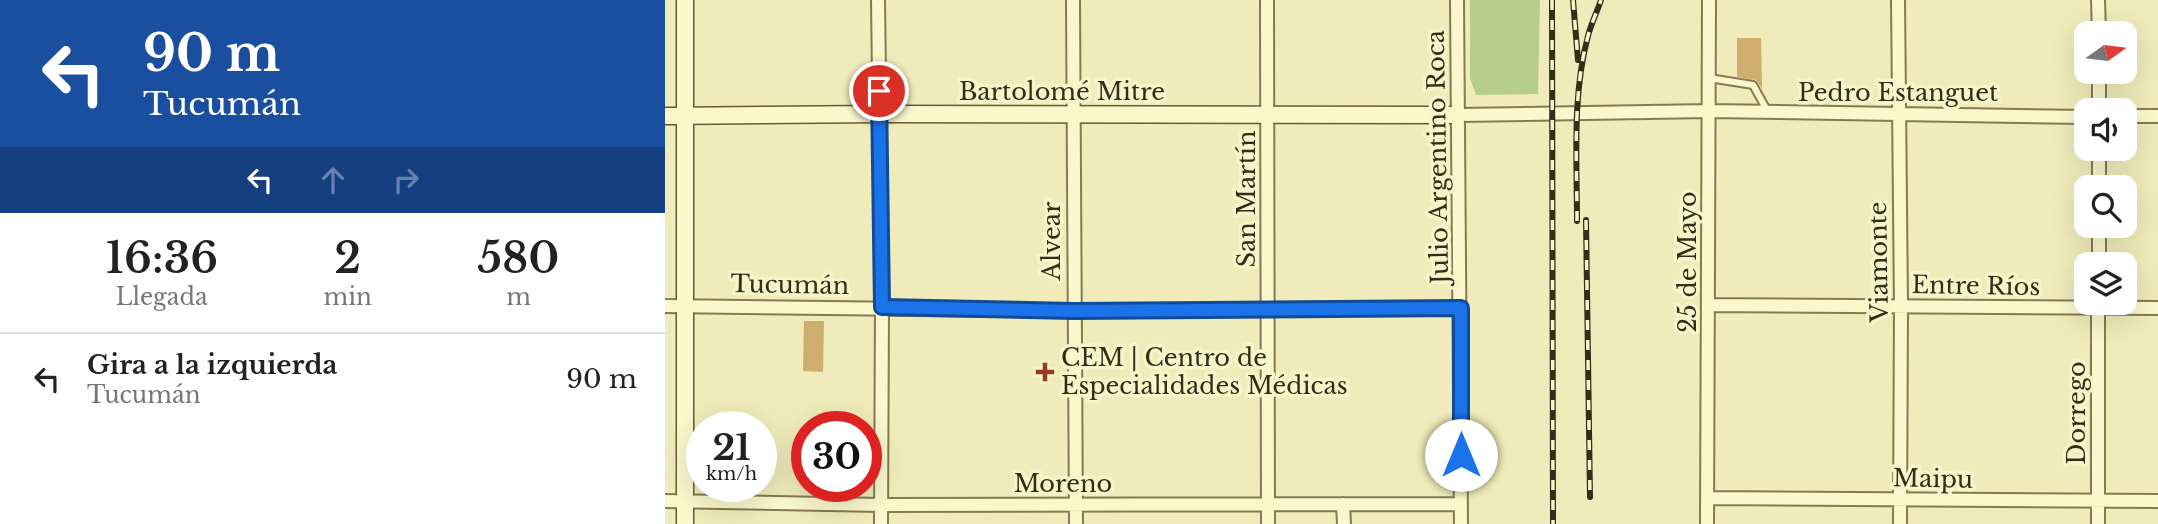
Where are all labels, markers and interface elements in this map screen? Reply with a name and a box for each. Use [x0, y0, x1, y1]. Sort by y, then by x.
north arrow [2074, 21, 2137, 84]
map controls [2074, 21, 2137, 315]
text: 90 m [143, 23, 280, 84]
icon: left [28, 28, 119, 119]
street label: Julio Argentino Roca [1421, 29, 1454, 287]
pin [849, 61, 909, 121]
icon: arrive [860, 72, 898, 110]
street label: Bartolomé Mitre [959, 77, 1165, 106]
street label: Pedro Estanguet [1798, 78, 1998, 107]
text: Tucumán [143, 84, 301, 124]
button: sound [2074, 98, 2137, 161]
street label: San Martín [1232, 131, 1261, 267]
icon: left [241, 161, 279, 199]
icon: ahead [314, 161, 352, 199]
icon: right [387, 161, 425, 199]
button: search [2074, 175, 2137, 238]
street label: 25 de Mayo [1673, 191, 1702, 333]
street label: Alvear [1037, 201, 1066, 281]
street label: Viamonte [1863, 201, 1894, 324]
text: 16:36 [105, 232, 218, 284]
text: 2 [334, 232, 361, 284]
text: 580 [477, 232, 560, 284]
button: layers [2074, 252, 2137, 315]
street label: Tucumán [731, 269, 850, 300]
street label: Entre Ríos [1911, 270, 2041, 301]
text: Llegada [116, 283, 208, 311]
text: min [324, 283, 372, 311]
text: m [506, 283, 531, 311]
place label: CEM | Centro de Especialidades Médicas [1061, 343, 1348, 400]
text: Gira a la izquierda [87, 349, 337, 381]
icon: left [28, 360, 66, 398]
street label: Dorrego [2062, 361, 2091, 465]
marker: CEM | Centro de Especialidades Médicas [1035, 362, 1055, 382]
text: 90 m [566, 363, 637, 395]
text: Tucumán [87, 381, 201, 409]
speed limit sign: 30 [791, 411, 882, 502]
position arrow [1424, 418, 1498, 492]
text: 21 [712, 426, 751, 469]
text: km/h [706, 463, 757, 485]
street label: Maipu [1893, 463, 1973, 494]
street label: Moreno [1014, 469, 1112, 498]

